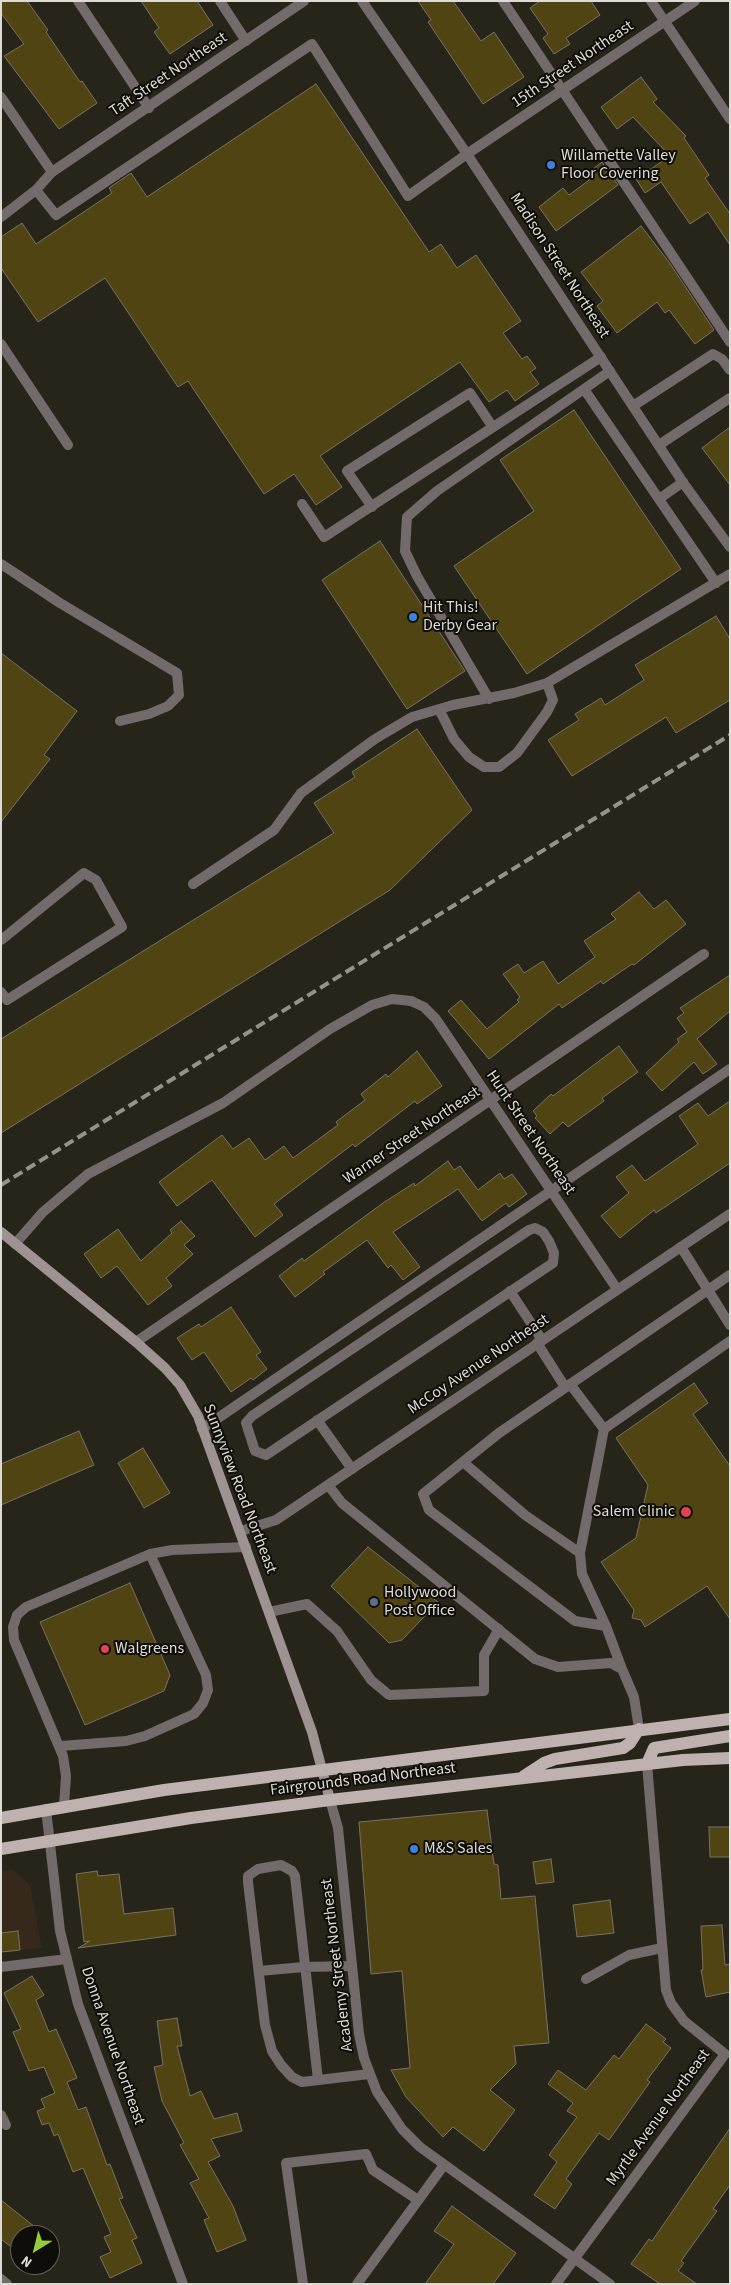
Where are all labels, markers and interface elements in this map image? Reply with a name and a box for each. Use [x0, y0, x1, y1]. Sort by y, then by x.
street label: 15th Street Northeast [508, 17, 638, 113]
street label: Taft Street Northeast [107, 29, 231, 121]
place label: Willamette Valley Floor Covering [561, 146, 676, 184]
marker: Willamette Valley Floor Covering [545, 159, 557, 171]
street label: Madison Street Northeast [505, 190, 613, 342]
place label: Hit This! Derby Gear [423, 598, 497, 636]
marker: Hit This! Derby Gear [407, 611, 419, 623]
street label: Hunt Street Northeast [481, 1067, 579, 1199]
street label: Warner Street Northeast [340, 1083, 484, 1189]
street label: McCoy Avenue Northeast [405, 1311, 553, 1419]
street label: Sunnyview Road Northeast [198, 1401, 280, 1577]
place label: Salem Clinic [593, 1502, 675, 1522]
marker: Salem Clinic [679, 1505, 693, 1519]
place label: Hollywood Post Office [384, 1583, 456, 1621]
marker: Hollywood Post Office [368, 1596, 380, 1608]
place label: Walgreens [115, 1639, 184, 1659]
marker: Walgreens [99, 1643, 111, 1655]
street label: Fairgrounds Road Northeast [269, 1759, 457, 1801]
place label: M&S Sales [424, 1839, 492, 1859]
marker: M&S Sales [408, 1843, 420, 1855]
street label: Academy Street Northeast [318, 1877, 358, 2053]
street label: Donna Avenue Northeast [76, 1964, 148, 2128]
street label: Myrtle Avenue Northeast [603, 2046, 715, 2190]
north arrow [10, 2225, 60, 2275]
text: N [17, 2250, 36, 2272]

